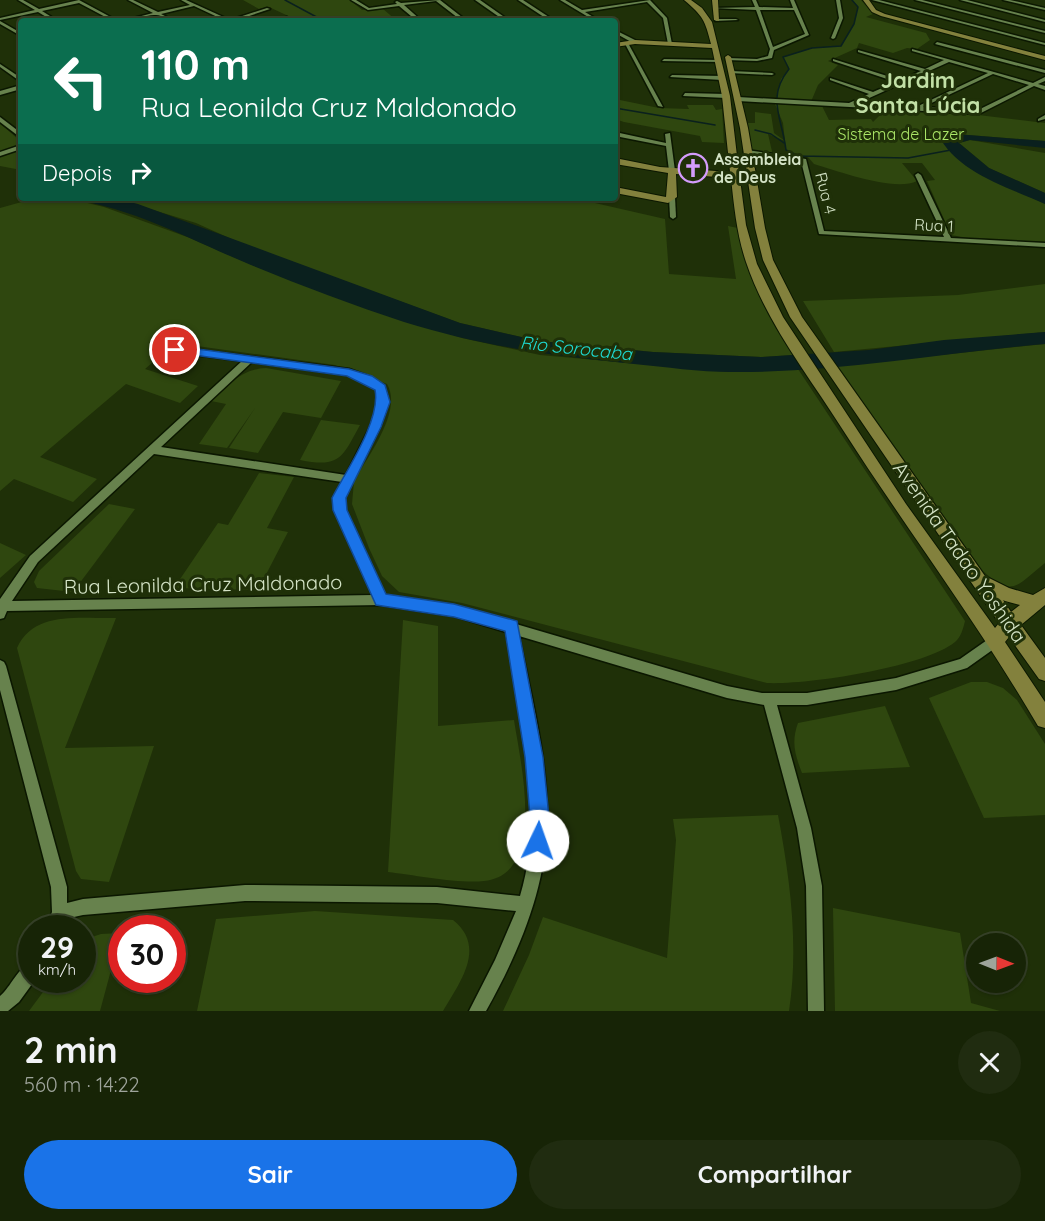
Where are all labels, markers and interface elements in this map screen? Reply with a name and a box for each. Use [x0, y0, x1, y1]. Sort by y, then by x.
text: 110 m [141, 38, 250, 91]
icon: left [42, 42, 120, 120]
district label: Jardim Santa Lúcia [856, 66, 980, 119]
text: Rua Leonilda Cruz Maldonado [141, 90, 517, 124]
park label: Sistema de Lazer [838, 124, 964, 144]
place label: Assembleia de Deus [714, 149, 801, 187]
church icon: Assembleia de Deus [677, 152, 709, 184]
icon: right [124, 156, 157, 189]
text: Depois [42, 159, 112, 187]
street label: Rua 4 [811, 170, 841, 216]
street label: Rua 1 [914, 214, 954, 236]
pin [149, 324, 200, 375]
water label: Rio Sorocaba [519, 331, 634, 365]
icon: arrive [158, 333, 191, 366]
street label: Avenida Tadao Yoshida [888, 457, 1032, 647]
street label: Rua Leonilda Cruz Maldonado [64, 569, 342, 599]
position arrow [506, 809, 570, 873]
speed limit sign: 30 [108, 915, 186, 993]
text: 29 [40, 928, 74, 966]
north arrow [966, 933, 1026, 993]
map controls [966, 933, 1026, 993]
text: km/h [38, 960, 76, 979]
text: 2 min [24, 1027, 118, 1072]
button: close [958, 1031, 1021, 1094]
text: 560 m · 14:22 [24, 1072, 140, 1097]
button: Sair [24, 1140, 517, 1209]
button: Compartilhar [529, 1140, 1021, 1209]

